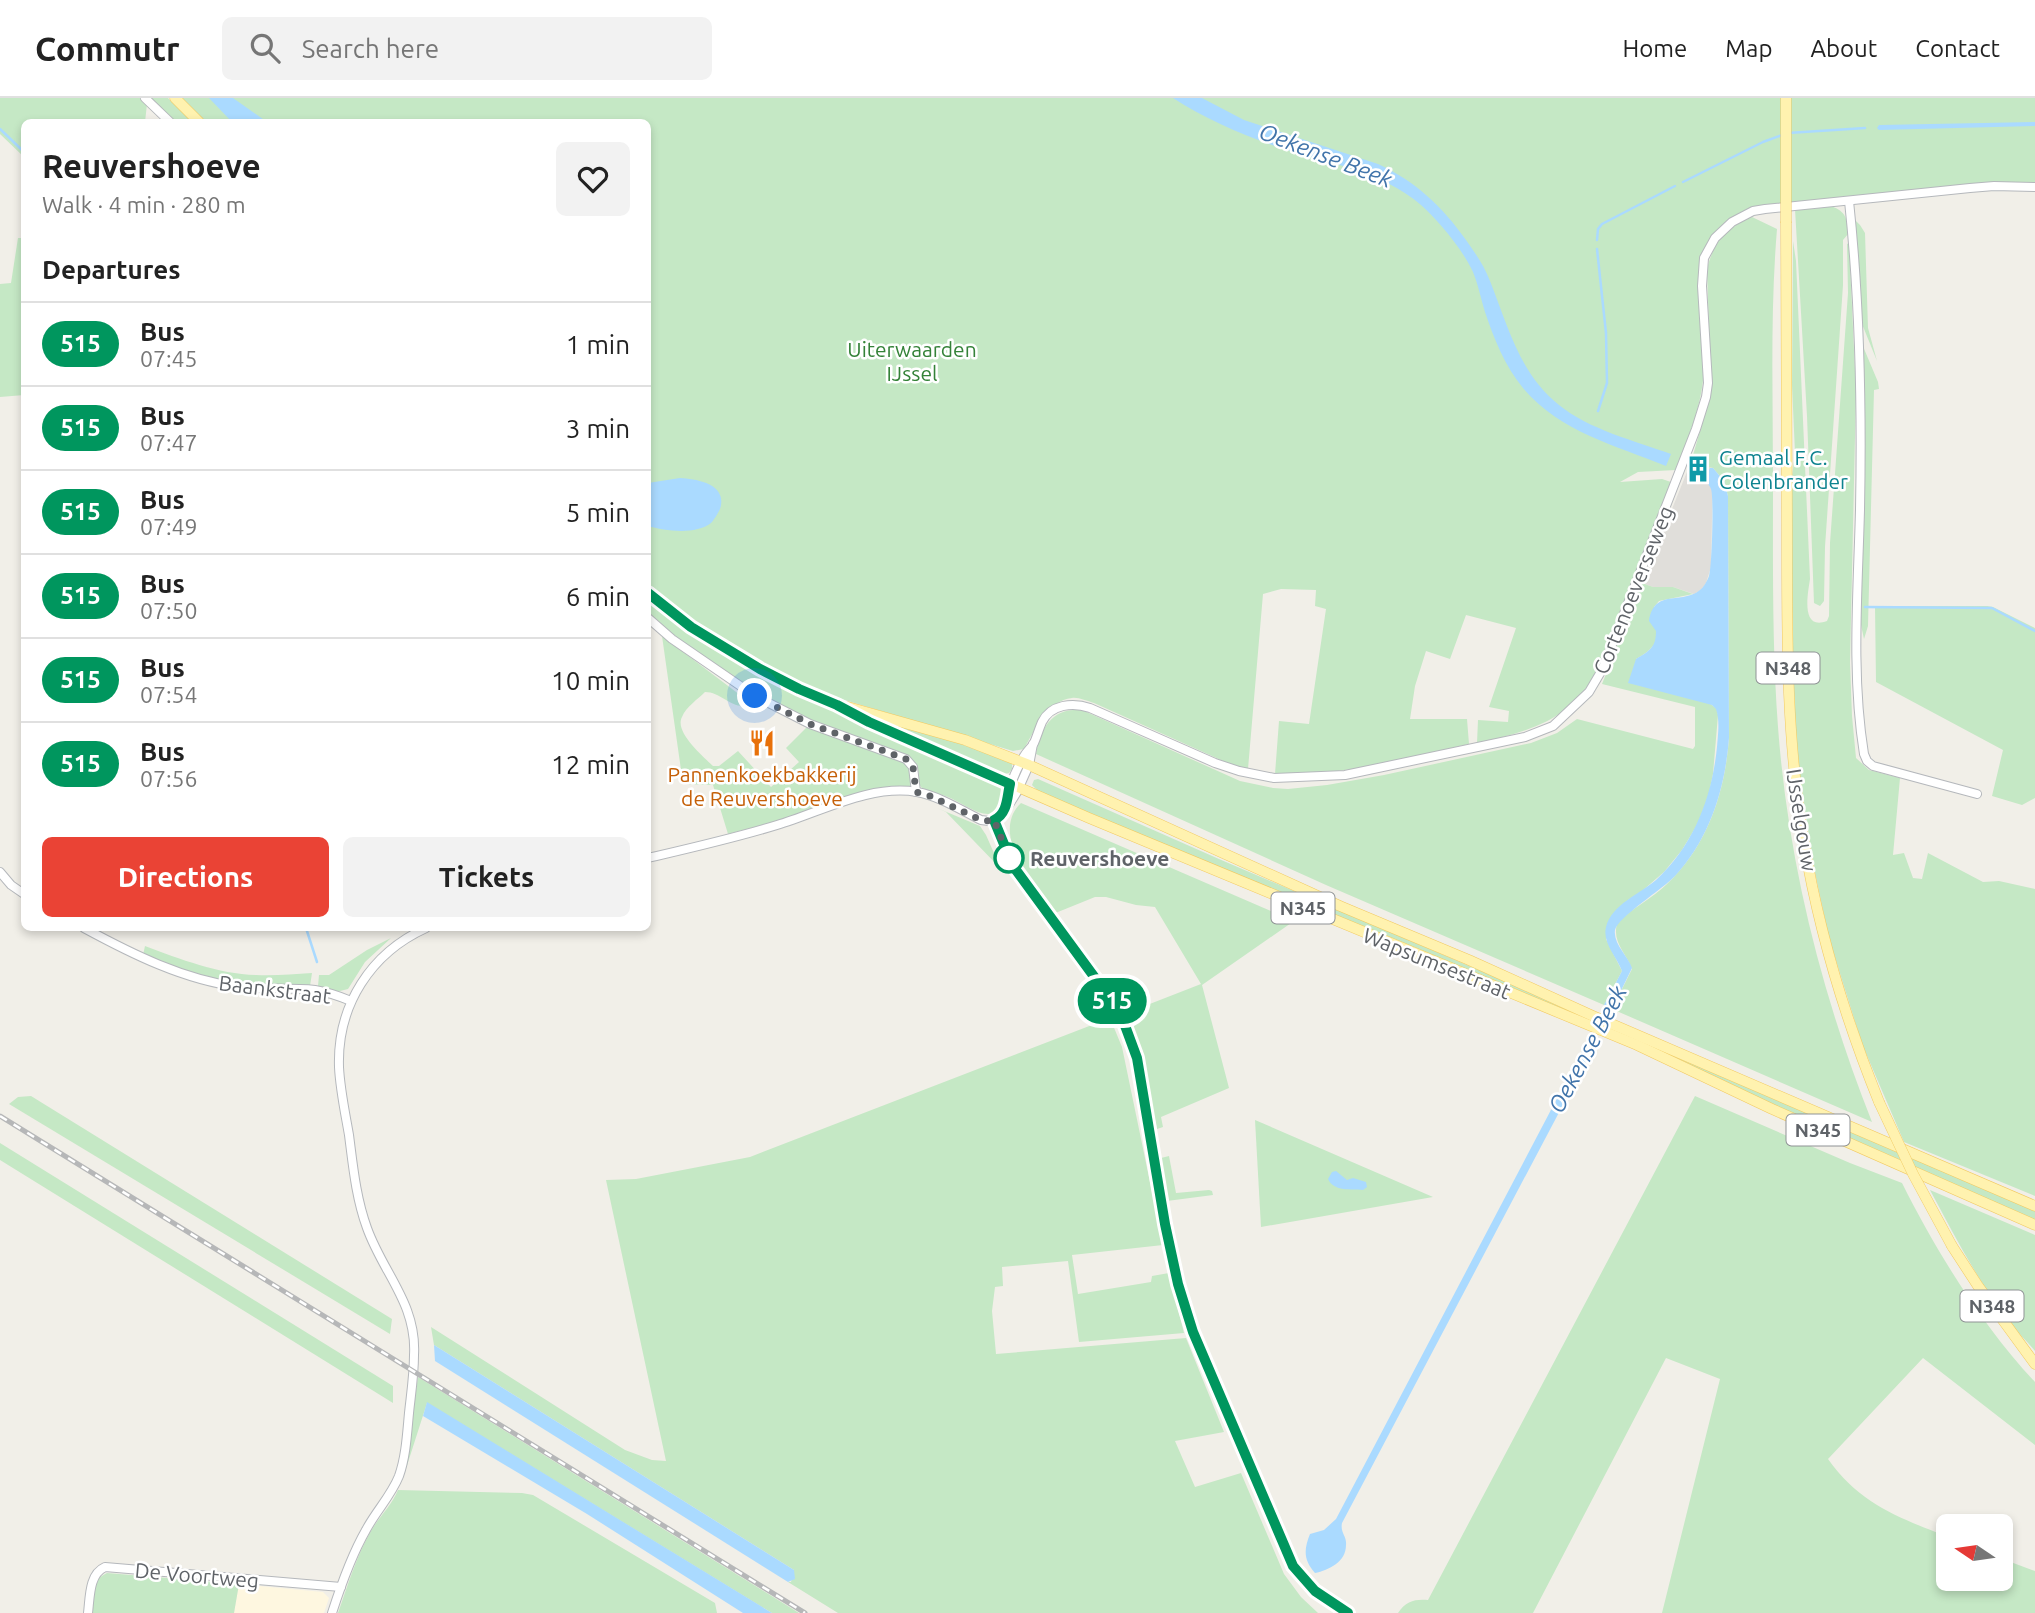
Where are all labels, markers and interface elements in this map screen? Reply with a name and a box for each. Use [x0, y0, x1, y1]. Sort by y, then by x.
search box [222, 17, 712, 80]
icon: search [246, 29, 284, 67]
text: Commutr [35, 30, 180, 67]
text: Search here [302, 34, 439, 63]
text: Home [1622, 35, 1687, 62]
text: Map [1725, 35, 1772, 62]
text: About [1810, 35, 1877, 62]
text: Contact [1915, 35, 2000, 62]
water label: Oekense Beek [1256, 118, 1396, 192]
button: heart [556, 142, 630, 216]
text: Reuvershoeve [42, 147, 261, 184]
text: Walk · 4 min · 280 m [42, 192, 246, 217]
text: Departures [42, 255, 180, 284]
text: Bus [140, 317, 185, 346]
text: 515 [60, 330, 101, 357]
text: 1 min [566, 330, 630, 359]
park label: Uiterwaarden IJssel [847, 337, 977, 385]
text: 07:45 [140, 346, 198, 371]
text: Bus [140, 401, 185, 430]
text: 515 [60, 414, 101, 441]
text: 3 min [566, 414, 630, 443]
text: 07:47 [140, 430, 198, 455]
place label: Gemaal F.C. Colenbrander [1719, 445, 1848, 493]
building icon: Gemaal F.C. Colenbrander [1683, 454, 1713, 484]
text: Bus [140, 485, 185, 514]
text: 515 [60, 498, 101, 525]
text: 5 min [566, 498, 630, 527]
street label: Cortenoeverseweg [1588, 502, 1678, 678]
text: 07:49 [140, 514, 198, 539]
text: Bus [140, 569, 185, 598]
text: 515 [60, 582, 101, 609]
text: 6 min [566, 582, 630, 611]
text: 07:50 [140, 598, 198, 623]
road number: N348 [1756, 652, 1820, 684]
text: Bus [140, 653, 185, 682]
text: 515 [60, 666, 101, 693]
text: 10 min [551, 666, 630, 695]
your location [737, 678, 772, 713]
text: 07:54 [140, 682, 198, 707]
restaurant icon: Pannenkoekbakkerij de Reuvershoeve [747, 728, 777, 758]
text: Bus [140, 737, 185, 766]
text: 515 [60, 750, 101, 777]
text: 12 min [551, 750, 630, 779]
place label: Pannenkoekbakkerij de Reuvershoeve [667, 762, 857, 810]
text: 07:56 [140, 766, 198, 791]
street label: IJsselgouw [1782, 767, 1822, 873]
button: Directions [42, 837, 329, 917]
button: Tickets [343, 837, 630, 917]
marker: Reuvershoeve [994, 843, 1024, 873]
place label: Reuvershoeve [1030, 846, 1169, 870]
road number: N345 [1272, 892, 1334, 923]
street label: Wapsumsestraat [1360, 922, 1514, 1004]
street label: Baankstraat [218, 970, 332, 1008]
line badge: 515 [1072, 978, 1152, 1024]
water label: Oekense Beek [1543, 981, 1631, 1117]
text: 515 [1092, 987, 1132, 1014]
road number: N345 [1786, 1114, 1850, 1146]
road number: N348 [1960, 1290, 2024, 1322]
north arrow [1936, 1514, 2012, 1591]
map controls [1936, 1514, 2013, 1591]
street label: De Voortweg [134, 1558, 260, 1592]

